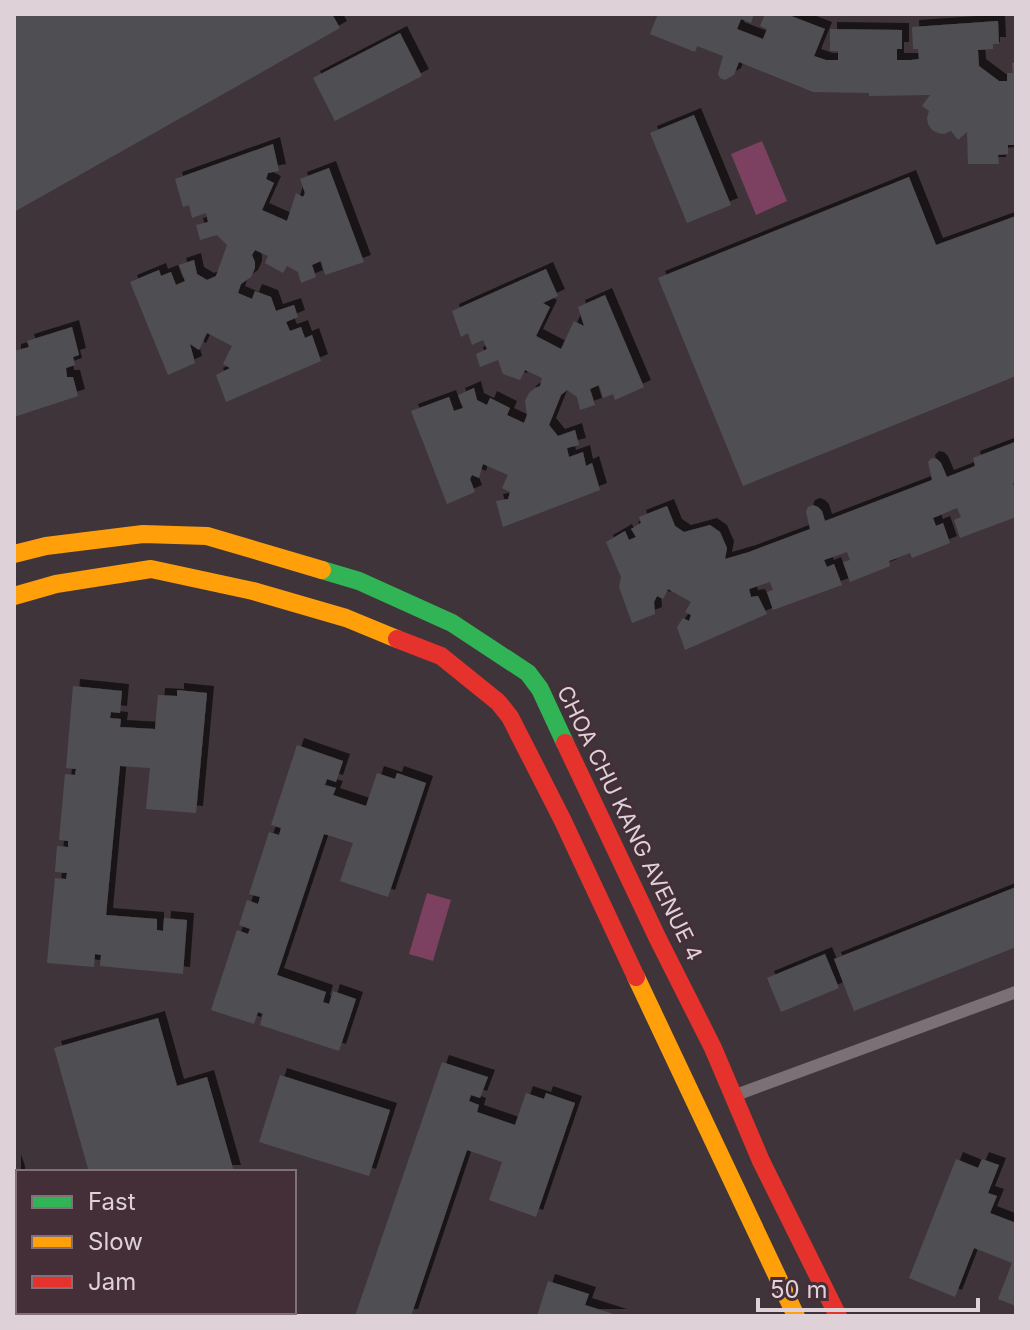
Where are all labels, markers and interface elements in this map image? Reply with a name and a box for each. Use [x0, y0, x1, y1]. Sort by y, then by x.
street label: CHOA CHU KANG AVENUE 4 [552, 681, 708, 965]
legend [16, 1170, 296, 1314]
text: Fast [88, 1187, 136, 1216]
text: Slow [88, 1227, 143, 1256]
scale bar [758, 1262, 978, 1312]
text: Jam [88, 1267, 136, 1296]
text: 50 m [770, 1275, 828, 1304]

